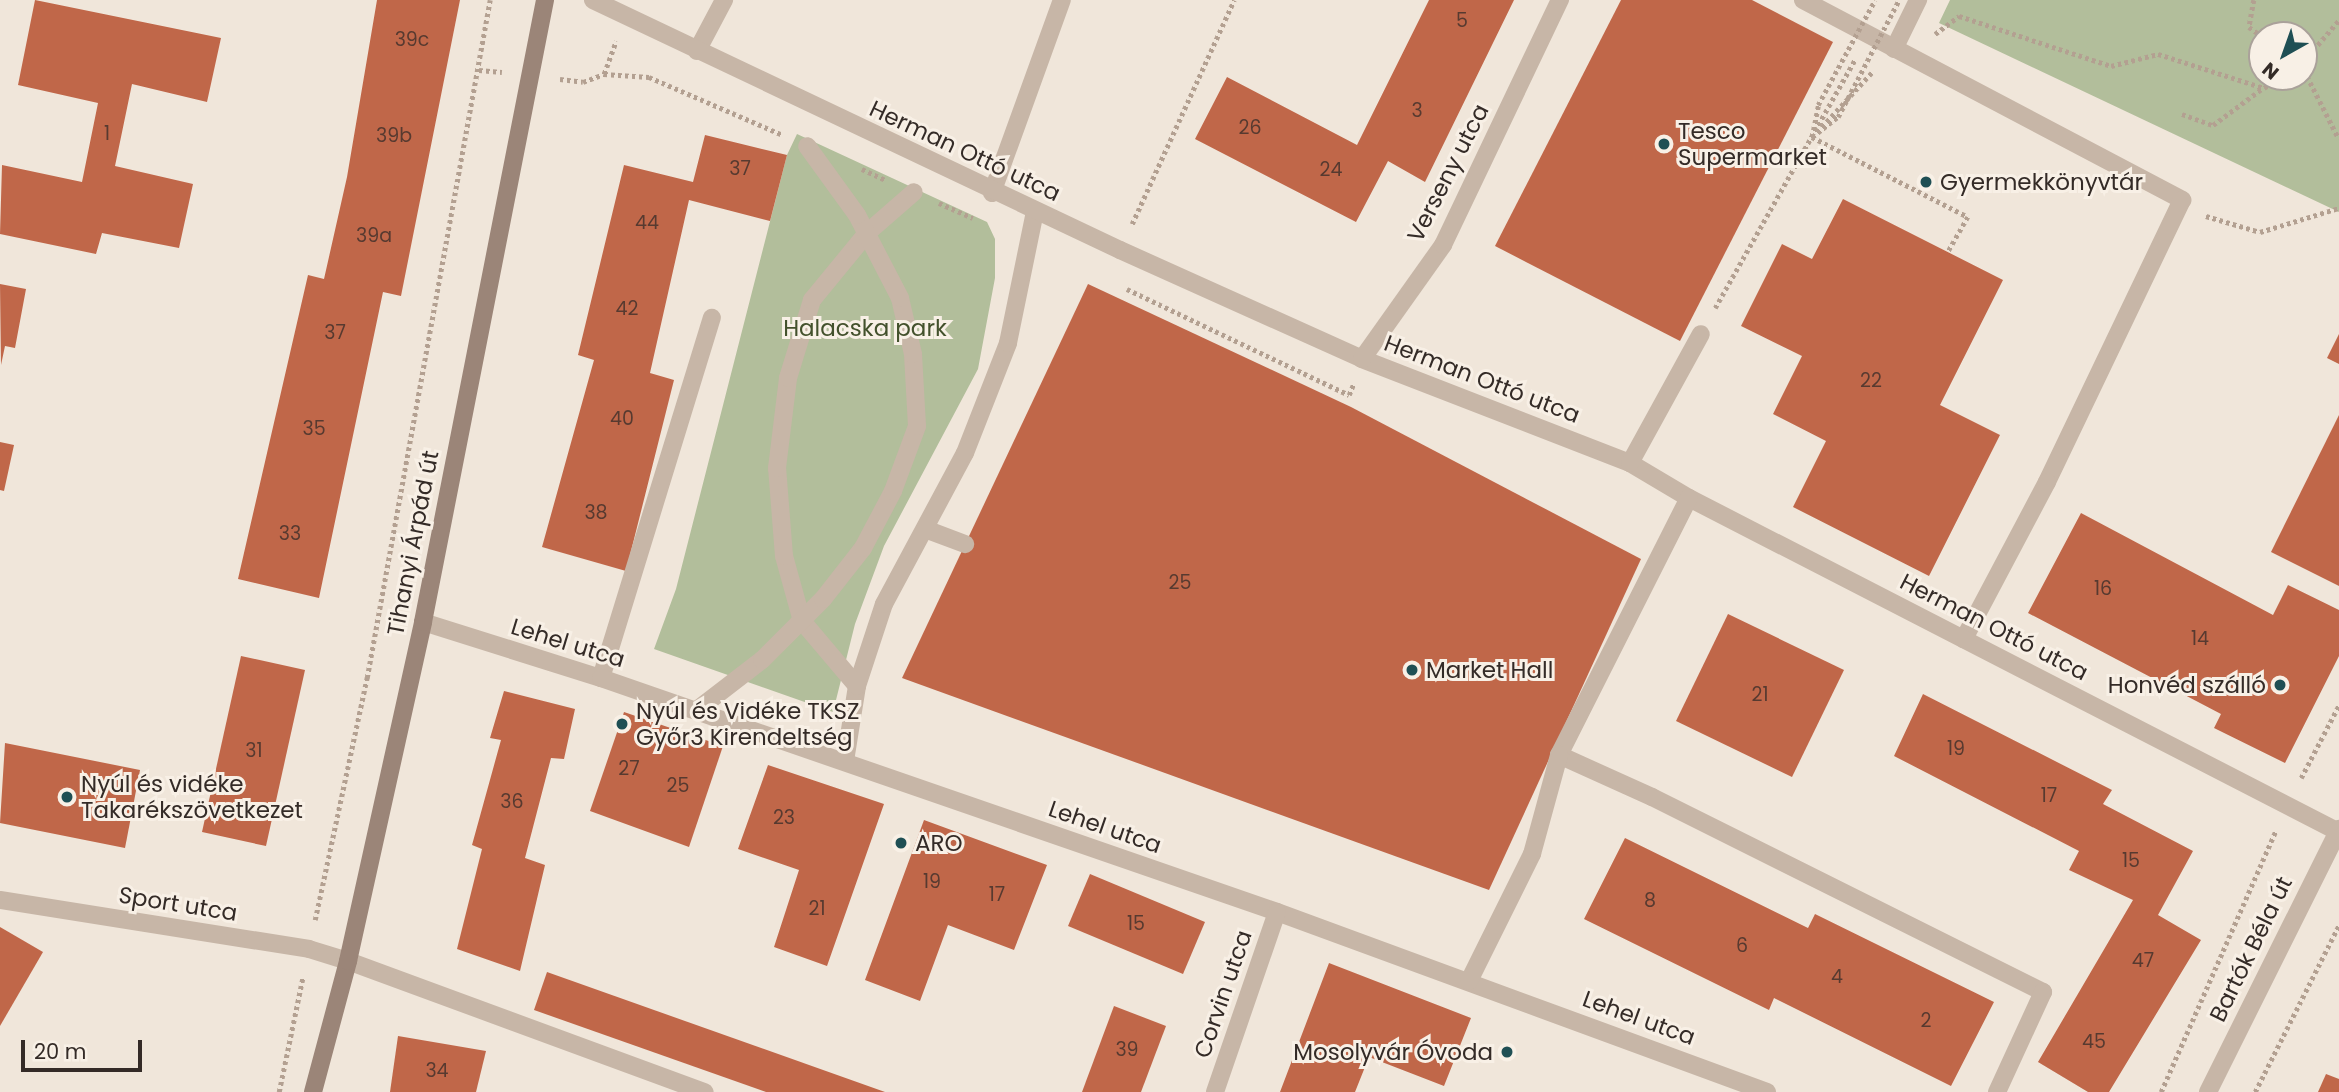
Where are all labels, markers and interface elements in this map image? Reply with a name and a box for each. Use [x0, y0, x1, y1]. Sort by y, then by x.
house number: 5 [1456, 10, 1468, 32]
north arrow [2248, 21, 2318, 91]
house number: 39c [395, 29, 429, 51]
text: N [2256, 56, 2285, 86]
street label: Herman Ottó utca [865, 95, 1065, 207]
street label: Verseny utca [1401, 99, 1495, 247]
house number: 3 [1411, 100, 1423, 122]
house number: 26 [1239, 117, 1261, 139]
place label: Tesco Supermarket [1678, 117, 1827, 171]
house number: 1 [104, 123, 110, 145]
house number: 39b [376, 125, 412, 147]
marker: Tesco Supermarket [1656, 136, 1672, 152]
house number: 37 [729, 158, 751, 180]
house number: 24 [1320, 159, 1342, 181]
place label: Gyermekkönyvtár [1940, 168, 2143, 196]
marker: Gyermekkönyvtár [1918, 174, 1934, 190]
house number: 44 [635, 212, 659, 234]
house number: 39a [356, 225, 392, 247]
house number: 42 [616, 298, 638, 320]
park label: Halacska park [783, 314, 947, 342]
house number: 37 [324, 322, 346, 344]
street label: Herman Ottó utca [1380, 329, 1584, 429]
house number: 22 [1860, 370, 1882, 392]
house number: 40 [610, 408, 634, 430]
house number: 35 [302, 418, 326, 440]
street label: Tihanyi Árpád út [382, 448, 444, 638]
house number: 38 [584, 502, 608, 524]
house number: 33 [279, 523, 301, 545]
street label: Herman Ottó utca [1895, 568, 2093, 686]
house number: 25 [1169, 572, 1191, 594]
house number: 16 [2094, 578, 2112, 600]
street label: Lehel utca [508, 613, 628, 673]
house number: 14 [2191, 628, 2209, 650]
place label: Market Hall [1426, 656, 1553, 684]
marker: Market Hall [1404, 662, 1420, 678]
place label: Honvéd szálló [2108, 671, 2266, 699]
marker: Honvéd szálló [2272, 677, 2288, 693]
house number: 21 [1751, 684, 1769, 706]
place label: Nyúl és Vidéke TKSZ Győr3 Kirendeltség [636, 697, 859, 751]
marker: Nyúl és Vidéke TKSZ Győr3 Kirendeltség [614, 716, 630, 732]
house number: 19 [1947, 738, 1965, 760]
house number: 31 [245, 740, 263, 762]
house number: 27 [618, 758, 640, 780]
place label: Nyúl és vidéke Takarékszövetkezet [81, 770, 303, 824]
house number: 25 [667, 775, 689, 797]
house number: 17 [2041, 785, 2057, 807]
marker: Nyúl és vidéke Takarékszövetkezet [59, 789, 75, 805]
house number: 36 [500, 791, 524, 813]
street label: Lehel utca [1045, 795, 1165, 859]
house number: 23 [773, 807, 795, 829]
place label: ARO [915, 829, 963, 857]
marker: ARO [893, 835, 909, 851]
house number: 15 [2122, 850, 2140, 872]
house number: 19 [923, 871, 941, 893]
street label: Bartók Béla út [2204, 872, 2298, 1026]
street label: Sport utca [117, 881, 239, 927]
house number: 17 [989, 884, 1005, 906]
house number: 8 [1644, 890, 1656, 912]
house number: 21 [808, 898, 826, 920]
house number: 15 [1127, 913, 1145, 935]
street label: Corvin utca [1188, 927, 1258, 1061]
house number: 6 [1736, 935, 1748, 957]
house number: 47 [2132, 950, 2154, 972]
house number: 4 [1831, 966, 1843, 988]
street label: Lehel utca [1579, 985, 1699, 1051]
house number: 2 [1921, 1010, 1931, 1032]
scale bar [24, 1026, 145, 1070]
house number: 45 [2082, 1031, 2106, 1053]
text: 20 m [34, 1037, 87, 1066]
place label: Mosolyvár Óvoda [1293, 1038, 1493, 1066]
house number: 39 [1115, 1039, 1139, 1061]
marker: Mosolyvár Óvoda [1499, 1044, 1515, 1060]
house number: 34 [425, 1060, 449, 1082]

